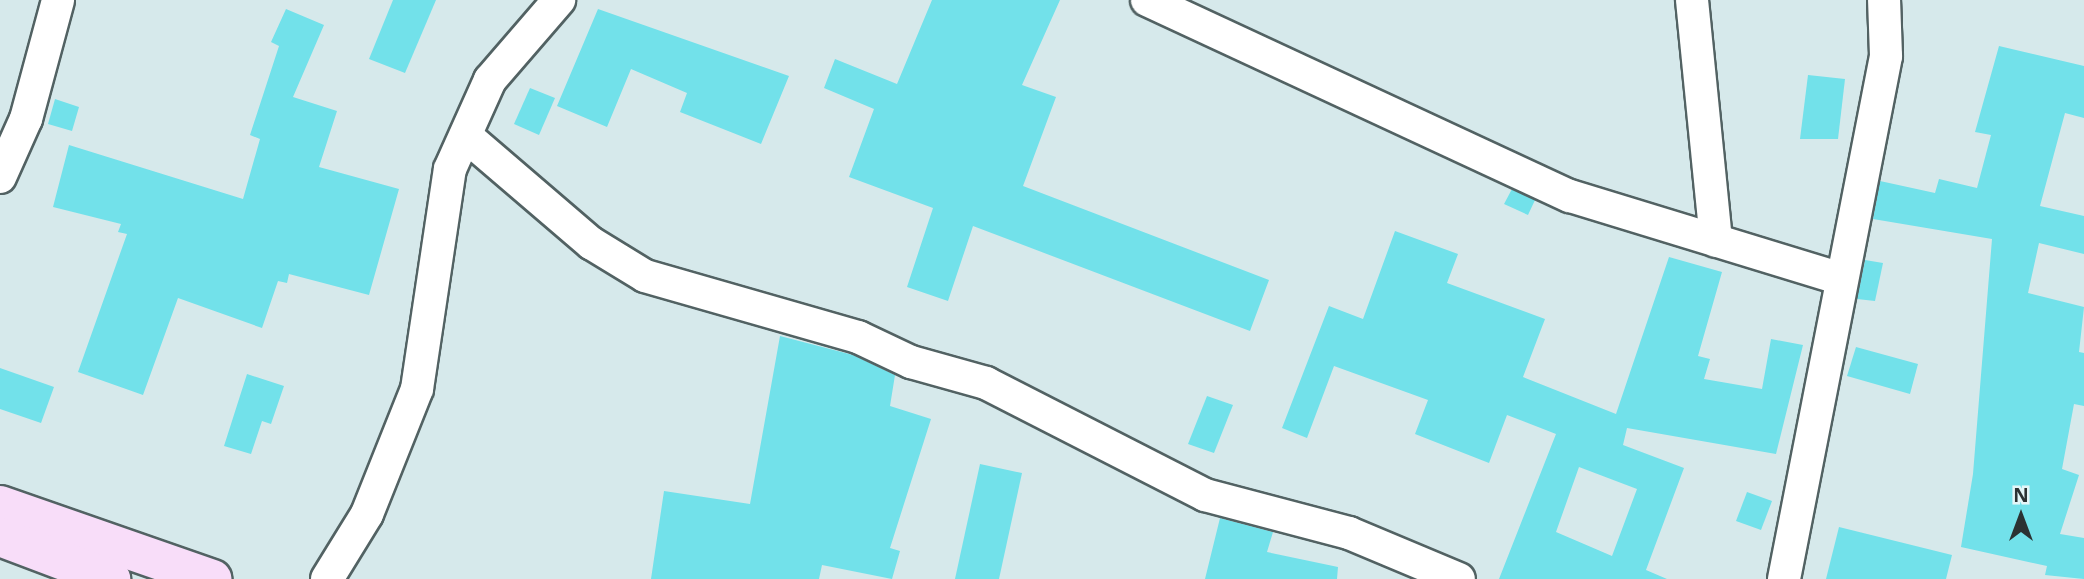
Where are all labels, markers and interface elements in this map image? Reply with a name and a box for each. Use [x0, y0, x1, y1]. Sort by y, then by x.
north arrow [1986, 481, 2056, 551]
text: N [2013, 482, 2029, 508]

